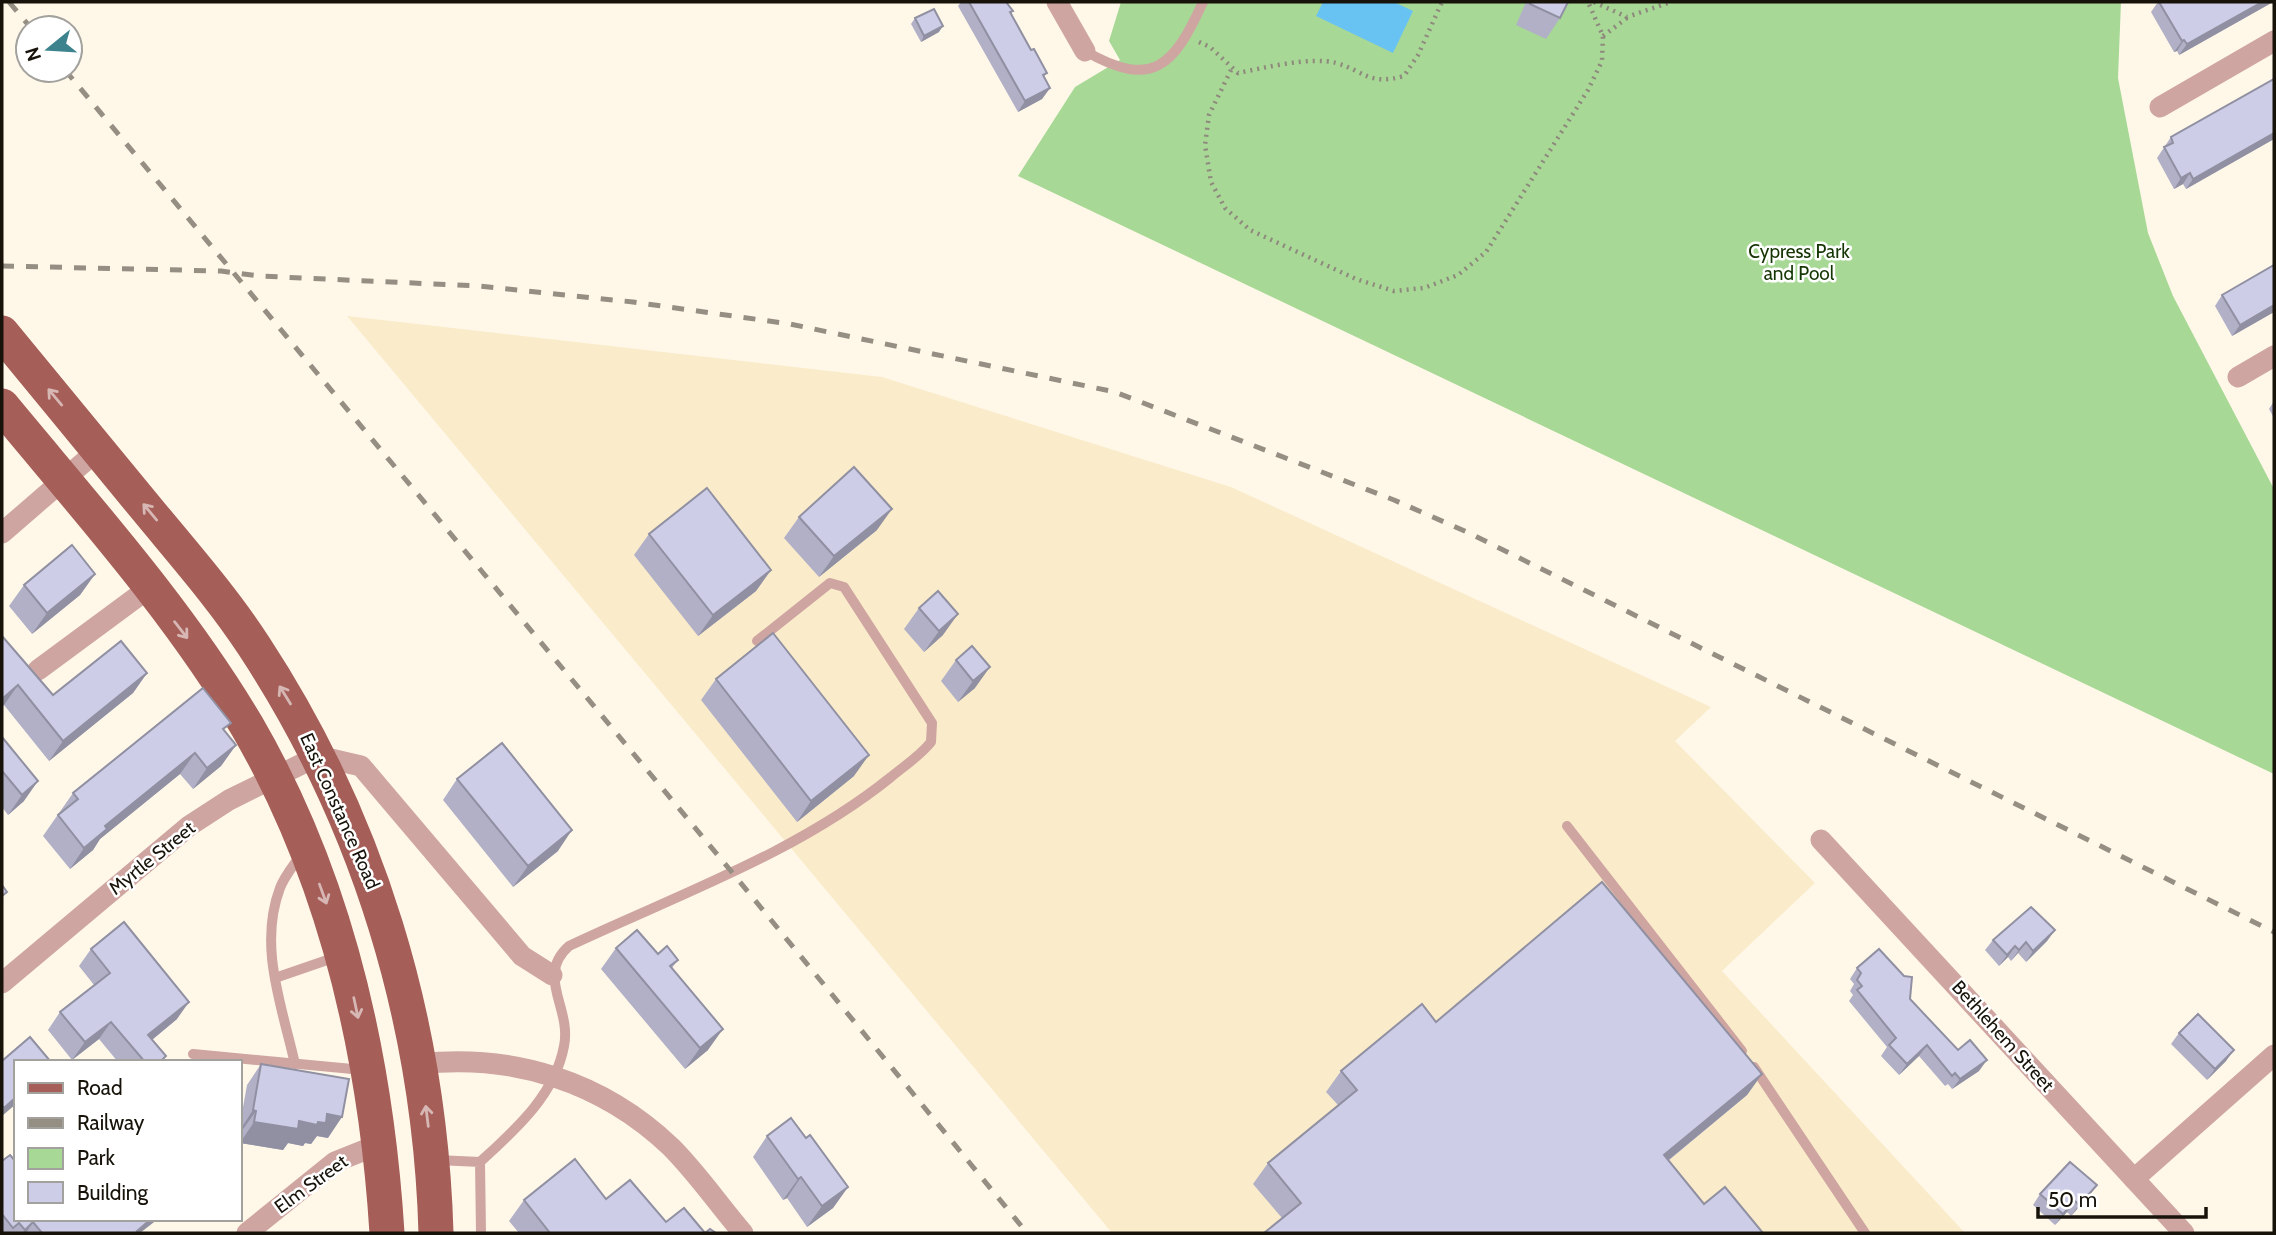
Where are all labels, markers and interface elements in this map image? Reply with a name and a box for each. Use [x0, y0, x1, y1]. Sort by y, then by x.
north arrow [14, 14, 84, 84]
text: N [20, 44, 46, 64]
park label: Cypress Park and Pool [1748, 240, 1850, 285]
one-way arrow [47, 389, 62, 407]
one-way arrow [142, 504, 158, 522]
one-way arrow [174, 620, 189, 638]
one-way arrow [278, 686, 292, 705]
street label: East Constance Road [295, 729, 385, 893]
street label: Myrtle Street [104, 816, 200, 900]
one-way arrow [318, 882, 330, 904]
street label: Bethlehem Street [1947, 976, 2059, 1097]
one-way arrow [349, 996, 363, 1019]
legend [14, 1060, 242, 1221]
text: Road [77, 1075, 123, 1100]
one-way arrow [420, 1106, 433, 1128]
text: Railway [77, 1110, 145, 1135]
text: Park [77, 1145, 115, 1170]
street label: Elm Street [270, 1149, 353, 1218]
scale bar [2038, 1176, 2206, 1220]
text: Building [77, 1180, 149, 1205]
text: 50 m [2048, 1187, 2097, 1212]

